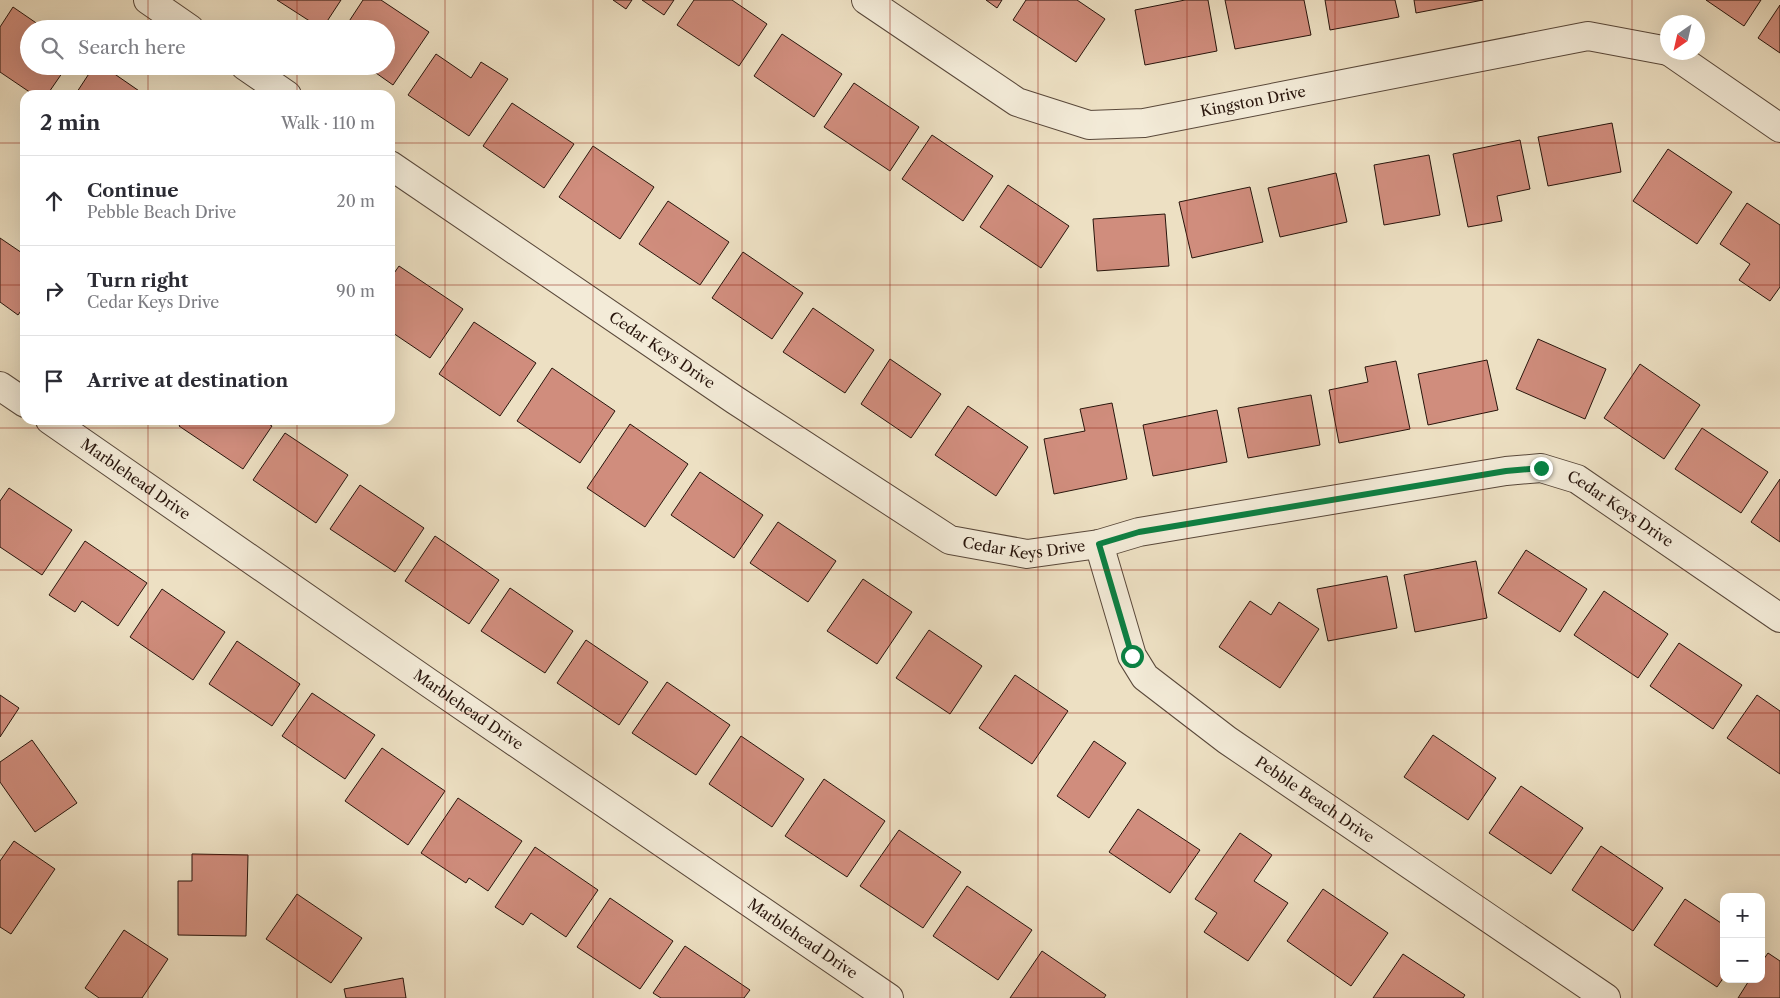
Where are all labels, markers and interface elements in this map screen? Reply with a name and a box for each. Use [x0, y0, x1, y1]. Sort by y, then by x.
north arrow [1660, 15, 1705, 60]
search box [20, 20, 395, 75]
icon: search [38, 34, 66, 62]
text: Search here [78, 36, 186, 59]
street label: Kingston Drive [1199, 82, 1307, 121]
text: 2 min [40, 110, 100, 135]
text: Walk · 110 m [281, 113, 375, 133]
text: Continue [87, 179, 179, 202]
icon: ahead [40, 187, 68, 215]
text: 20 m [336, 191, 375, 211]
text: Pebble Beach Drive [87, 202, 236, 222]
text: Turn right [87, 269, 188, 292]
icon: right [40, 277, 68, 305]
text: 90 m [336, 281, 375, 301]
text: Cedar Keys Drive [87, 292, 219, 312]
street label: Cedar Keys Drive [606, 307, 719, 393]
icon: arrive [40, 367, 68, 395]
text: Arrive at destination [87, 369, 288, 392]
street label: Marblehead Drive [77, 434, 194, 523]
route end [1530, 457, 1553, 480]
street label: Cedar Keys Drive [1565, 467, 1677, 551]
street label: Cedar Keys Drive [961, 532, 1086, 563]
route start [1121, 645, 1144, 668]
street label: Marblehead Drive [410, 665, 527, 754]
street label: Pebble Beach Drive [1252, 752, 1378, 847]
map controls [1720, 893, 1765, 983]
button: + [1720, 893, 1765, 938]
street label: Marblehead Drive [744, 894, 861, 983]
button: − [1720, 938, 1765, 983]

